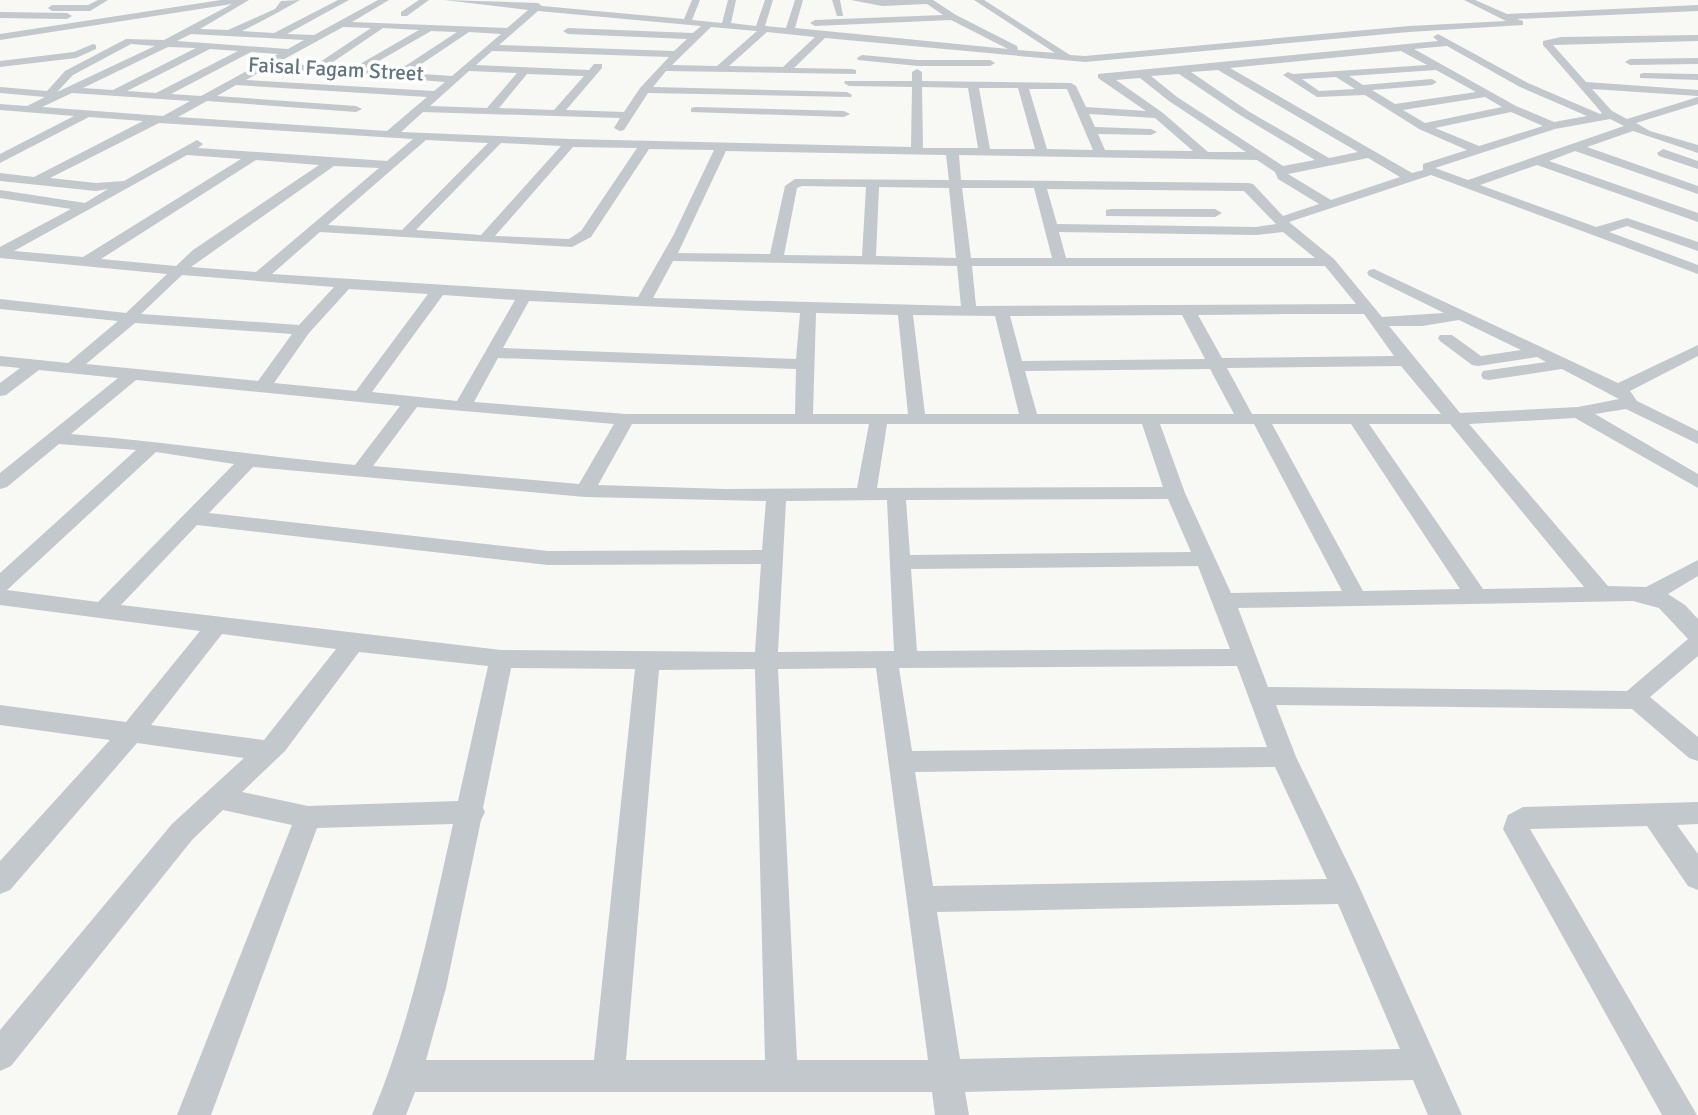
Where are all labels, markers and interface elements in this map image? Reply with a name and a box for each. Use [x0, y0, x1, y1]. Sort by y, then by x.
street label: Faisal Fagam Street [248, 51, 424, 87]

